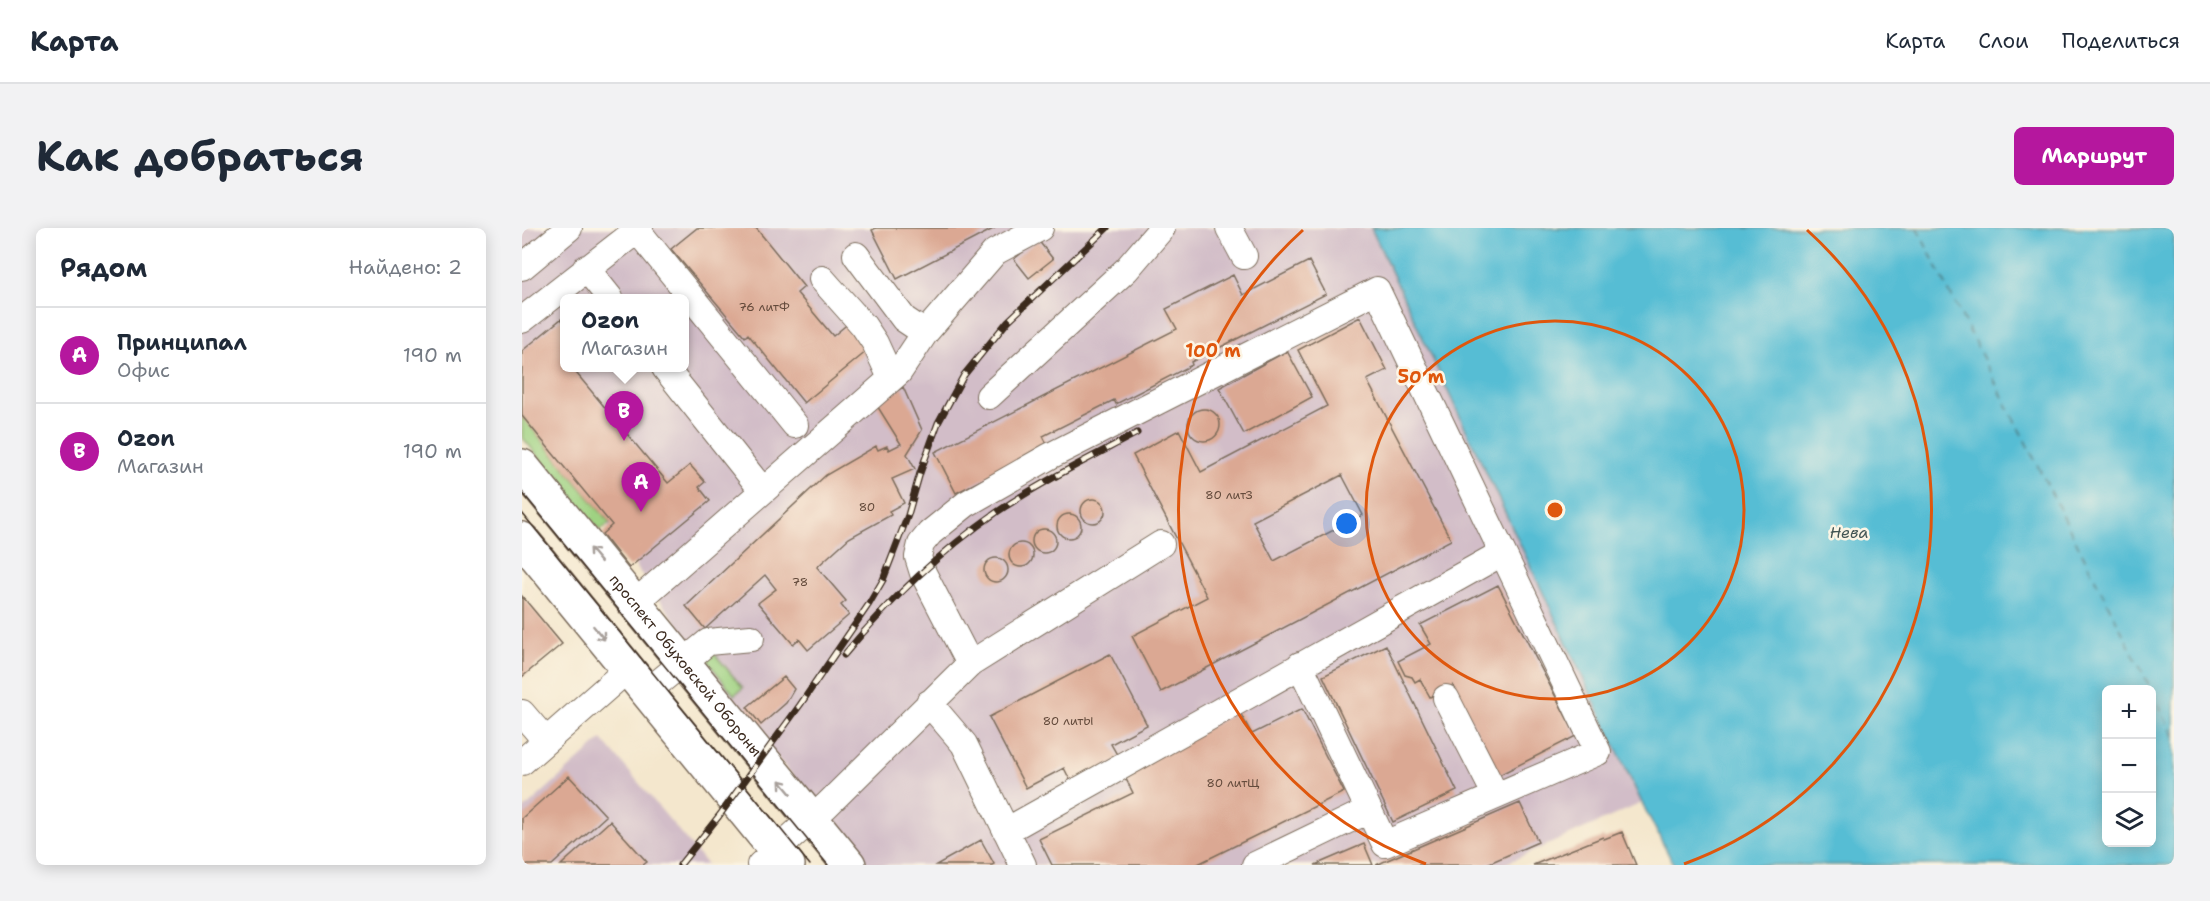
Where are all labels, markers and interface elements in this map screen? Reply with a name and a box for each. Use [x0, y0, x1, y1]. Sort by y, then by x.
text: Карта [30, 22, 119, 60]
text: Карта [1885, 27, 1945, 55]
text: Слои [1978, 27, 2029, 55]
text: Поделиться [2062, 27, 2180, 55]
button: Маршрут [2014, 127, 2174, 185]
text: Как добраться [36, 128, 364, 184]
text: Рядом [60, 250, 147, 285]
text: Найдено: 2 [349, 254, 462, 280]
popup [560, 294, 689, 372]
house number: 76 литФ [738, 299, 790, 315]
text: Ozon [581, 306, 639, 335]
text: Принципал [117, 328, 247, 357]
text: Магазин [581, 335, 668, 361]
text: 100 m [1185, 339, 1241, 363]
text: A [72, 342, 87, 368]
text: 190 m [403, 342, 462, 368]
text: Офис [117, 357, 170, 383]
text: 50 m [1398, 365, 1445, 389]
pin: B [604, 392, 644, 441]
text: Ozon [117, 424, 175, 453]
text: B [73, 438, 86, 464]
text: 190 m [403, 438, 462, 464]
text: Магазин [117, 453, 204, 479]
pin: A [622, 462, 660, 512]
house number: 80 литЗ [1205, 487, 1253, 503]
house number: 80 [859, 499, 875, 515]
centre of rings [1545, 500, 1565, 520]
your location [1332, 509, 1361, 538]
water label: Нева [1829, 522, 1869, 543]
one-way arrow [589, 547, 602, 563]
street label: проспект Обуховской Обороны [605, 570, 766, 761]
house number: 78 [792, 574, 808, 590]
one-way arrow [592, 625, 606, 640]
map controls [2102, 685, 2156, 847]
button: + [2102, 685, 2156, 739]
house number: 80 литЫ [1043, 713, 1093, 729]
button: − [2102, 739, 2156, 793]
house number: 80 литЩ [1207, 775, 1259, 791]
one-way arrow [778, 780, 792, 795]
button: layers [2102, 793, 2156, 847]

